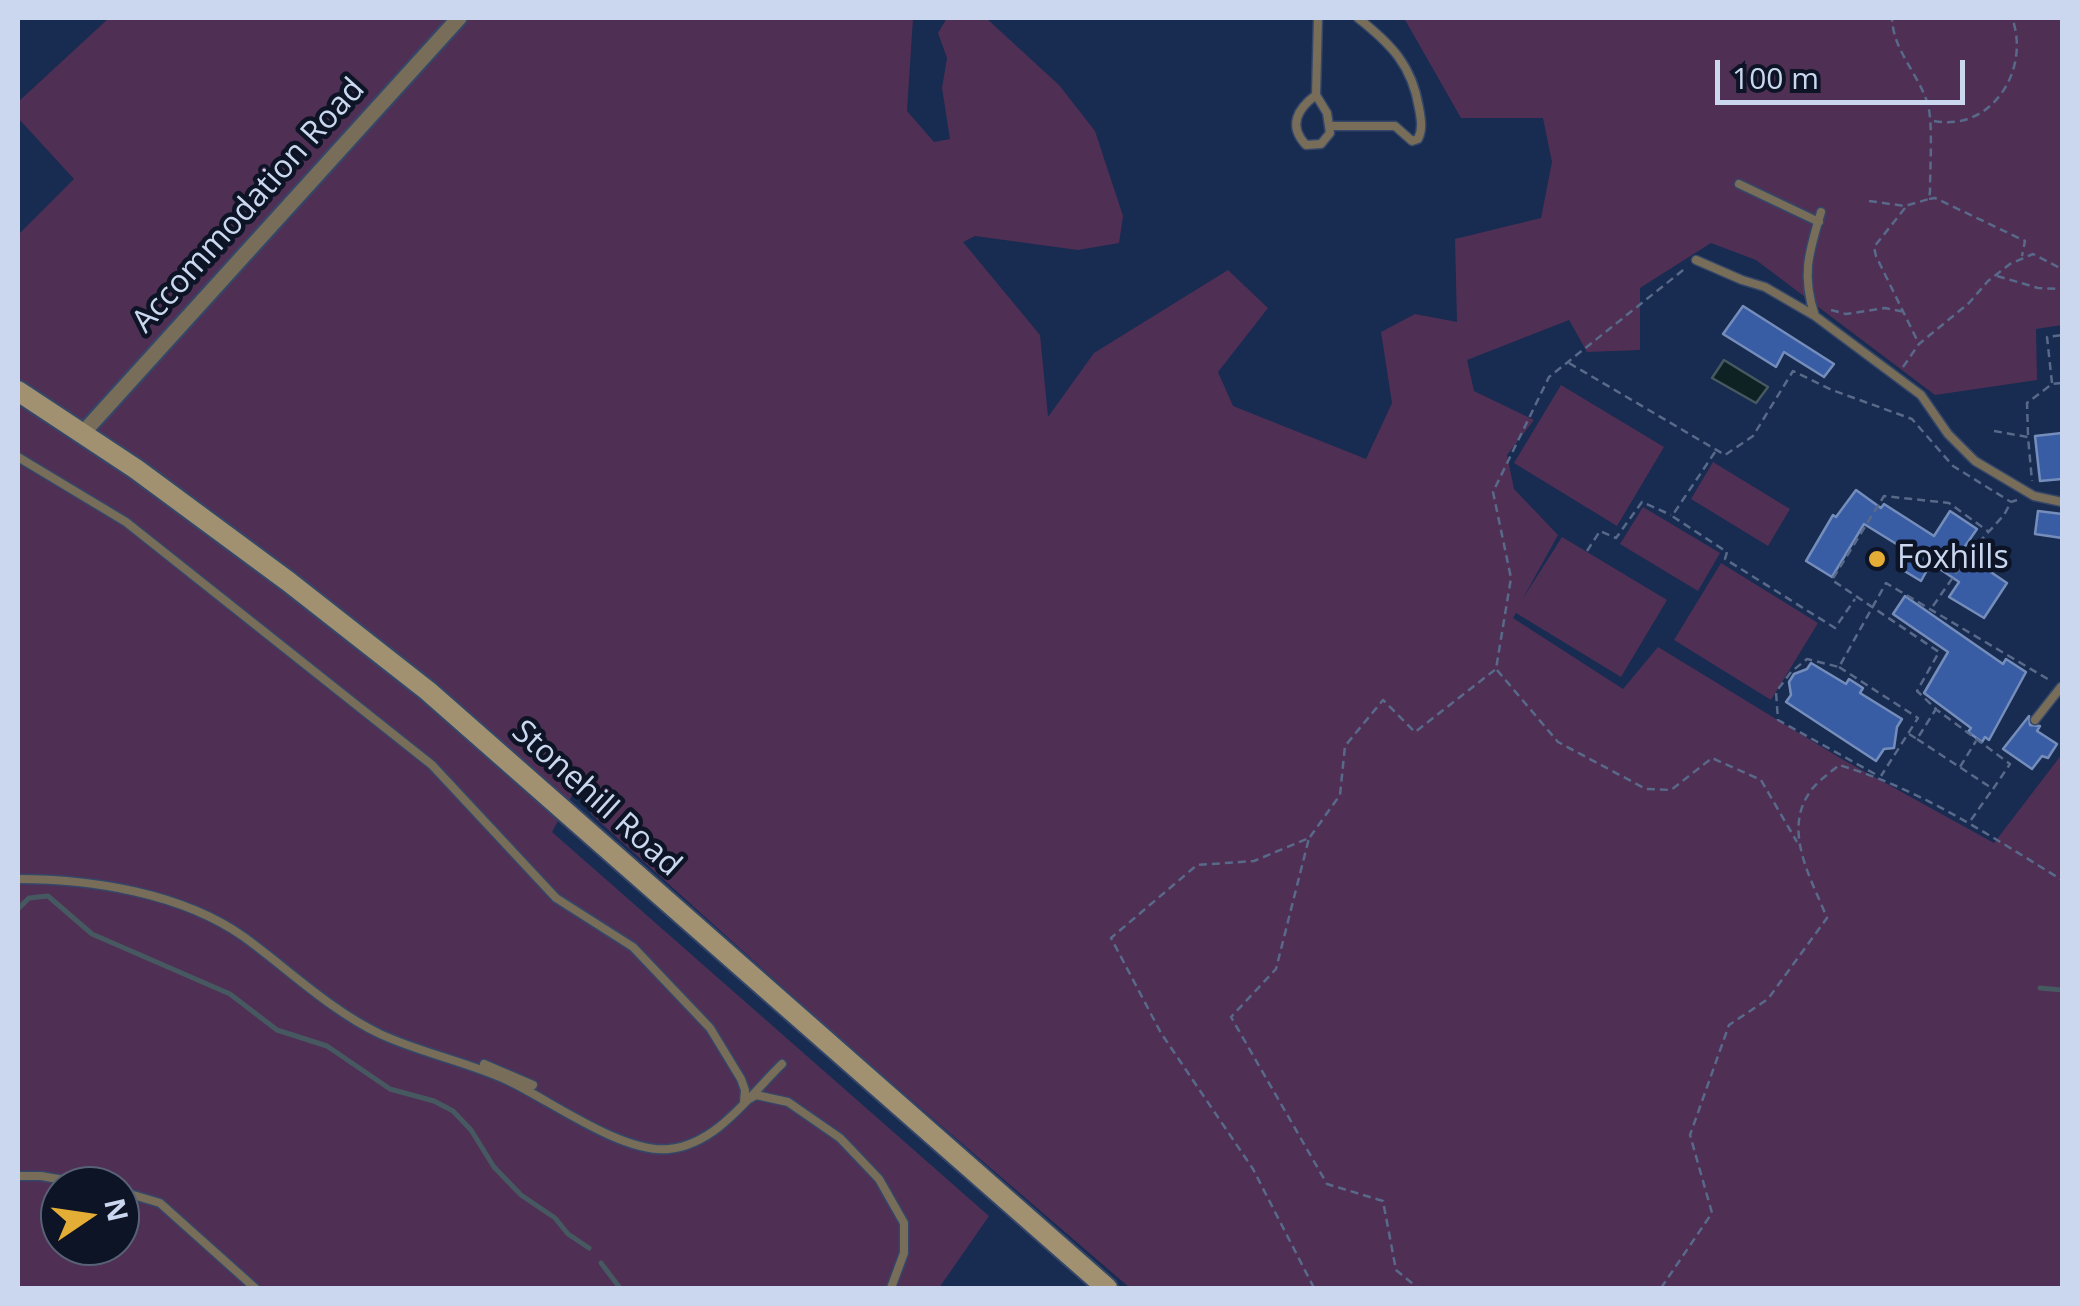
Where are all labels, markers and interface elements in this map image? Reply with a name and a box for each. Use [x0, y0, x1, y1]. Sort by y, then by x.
scale bar [1720, 40, 1970, 102]
text: 100 m [1732, 57, 1819, 98]
street label: Accommodation Road [125, 71, 373, 341]
place label: Foxhills [1897, 540, 2009, 578]
marker: Foxhills [1866, 548, 1888, 570]
street label: Stonehill Road [504, 713, 688, 885]
north arrow [40, 1166, 140, 1266]
text: N [96, 1194, 138, 1225]

